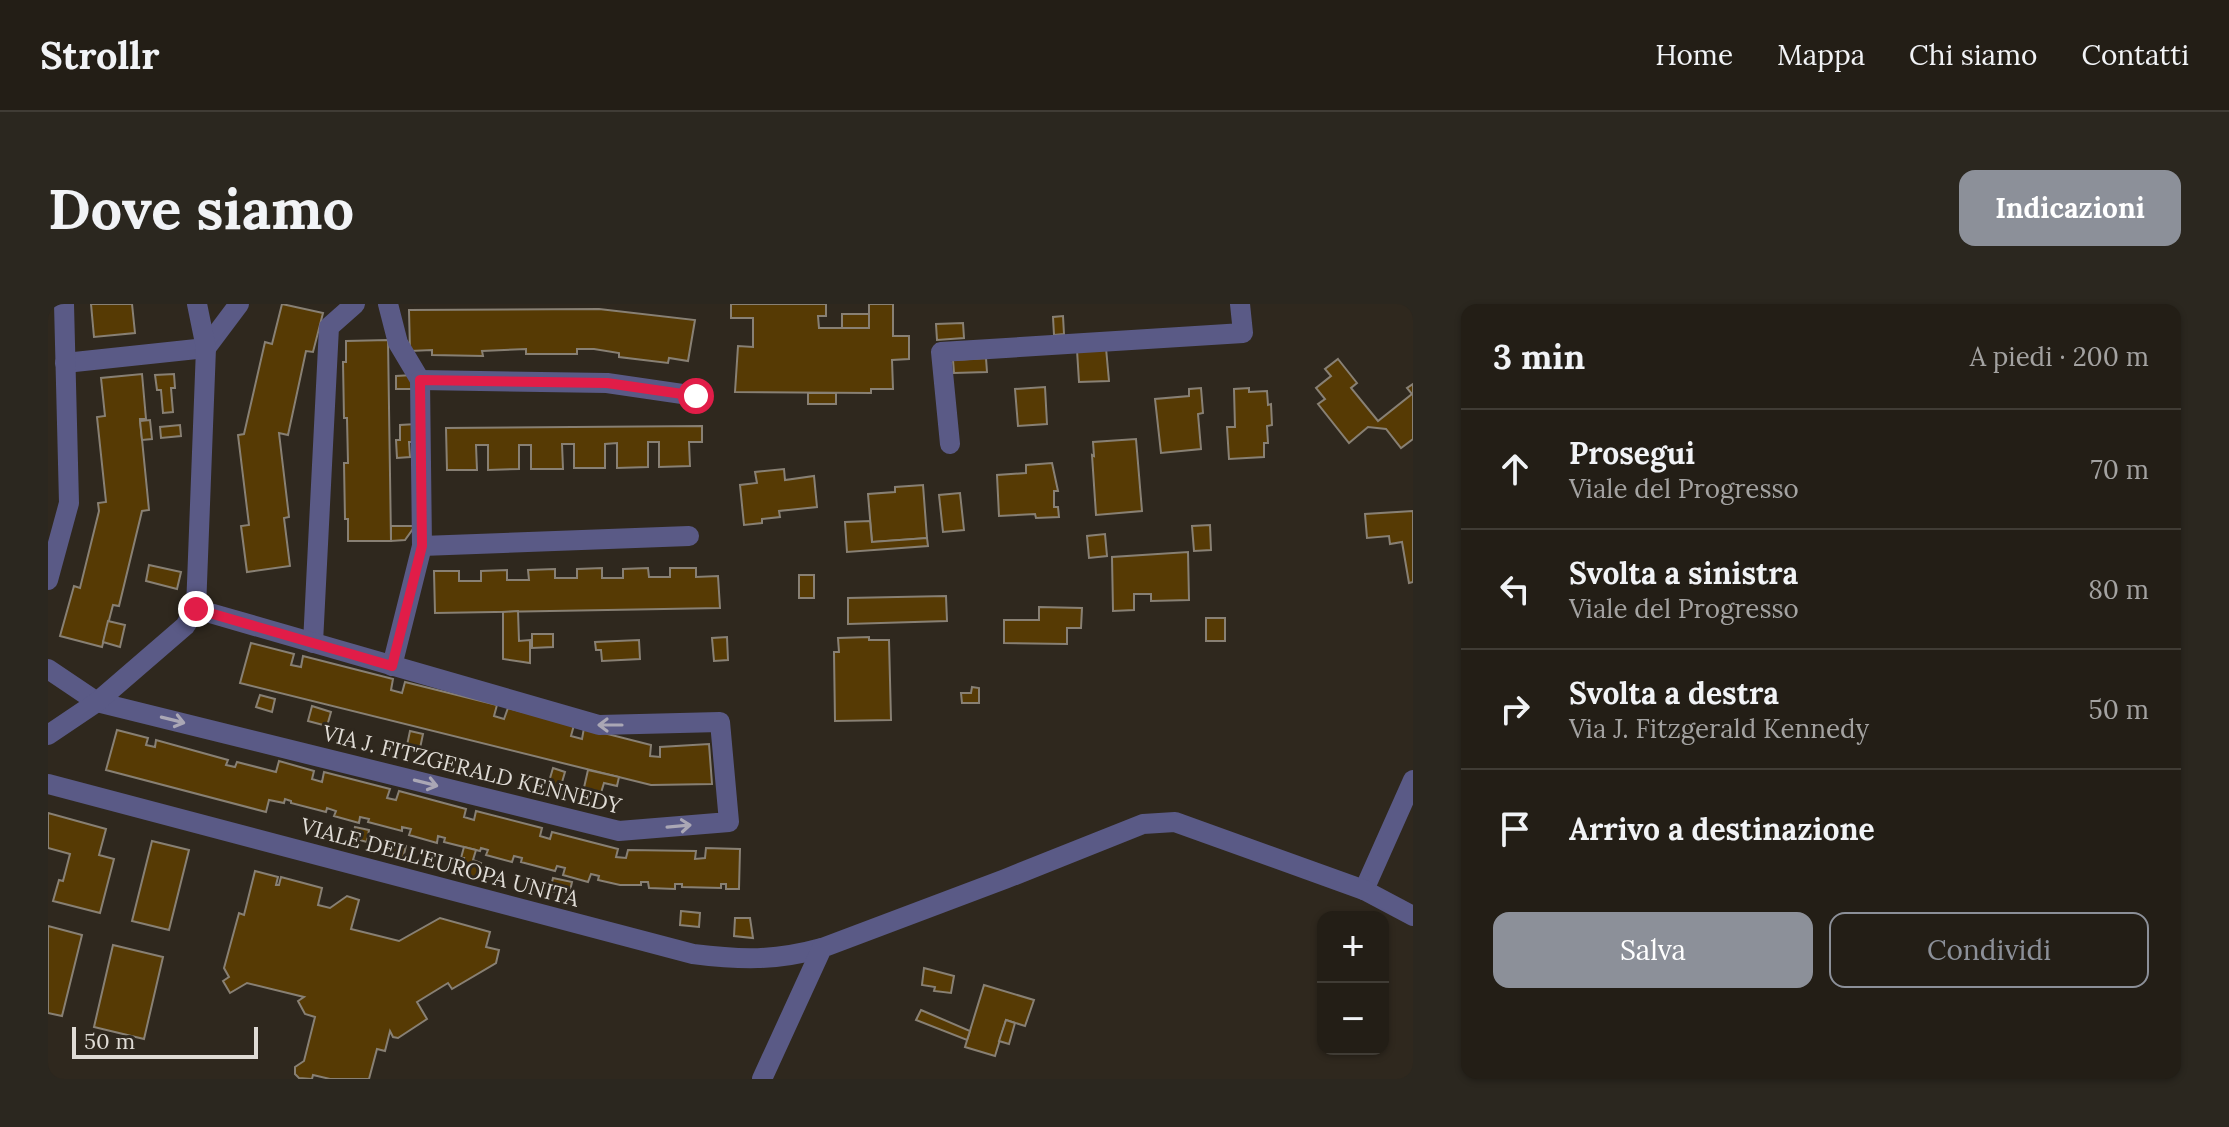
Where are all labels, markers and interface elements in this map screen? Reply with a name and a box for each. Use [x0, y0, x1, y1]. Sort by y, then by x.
text: Strollr [40, 31, 159, 79]
text: Home [1655, 37, 1733, 73]
text: Mappa [1777, 37, 1865, 73]
text: Chi siamo [1909, 37, 2037, 73]
text: Contatti [2081, 37, 2189, 73]
button: Indicazioni [1959, 170, 2181, 246]
text: Dove siamo [48, 173, 354, 244]
text: 3 min [1493, 335, 1585, 378]
text: A piedi · 200 m [1970, 340, 2149, 373]
route start [678, 378, 714, 414]
text: Prosegui [1569, 434, 1695, 472]
icon: ahead [1493, 447, 1537, 491]
text: 70 m [2091, 453, 2149, 486]
text: Viale del Progresso [1569, 472, 1799, 505]
text: Svolta a sinistra [1569, 554, 1798, 592]
icon: left [1493, 567, 1537, 611]
text: 80 m [2088, 573, 2149, 606]
route end [178, 591, 214, 627]
text: Viale del Progresso [1569, 592, 1799, 625]
text: Svolta a destra [1569, 674, 1779, 712]
icon: right [1493, 687, 1537, 731]
text: 50 m [2089, 693, 2149, 726]
text: Via J. Fitzgerald Kennedy [1569, 712, 1869, 745]
one-way arrow [160, 714, 186, 729]
one-way arrow [597, 717, 624, 733]
street label: VIA J. FITZGERALD KENNEDY [319, 718, 625, 820]
one-way arrow [412, 776, 438, 791]
icon: arrive [1493, 807, 1537, 851]
text: Arrivo a destinazione [1569, 810, 1875, 848]
street label: VIALE DELL'EUROPA UNITA [297, 811, 584, 913]
one-way arrow [665, 818, 692, 833]
map controls [1317, 911, 1389, 1055]
button: + [1317, 911, 1389, 983]
button: Salva [1493, 912, 1813, 988]
button: Condividi [1829, 912, 2149, 988]
button: − [1317, 983, 1389, 1055]
scale bar [72, 1023, 258, 1059]
text: 50 m [84, 1027, 135, 1055]

